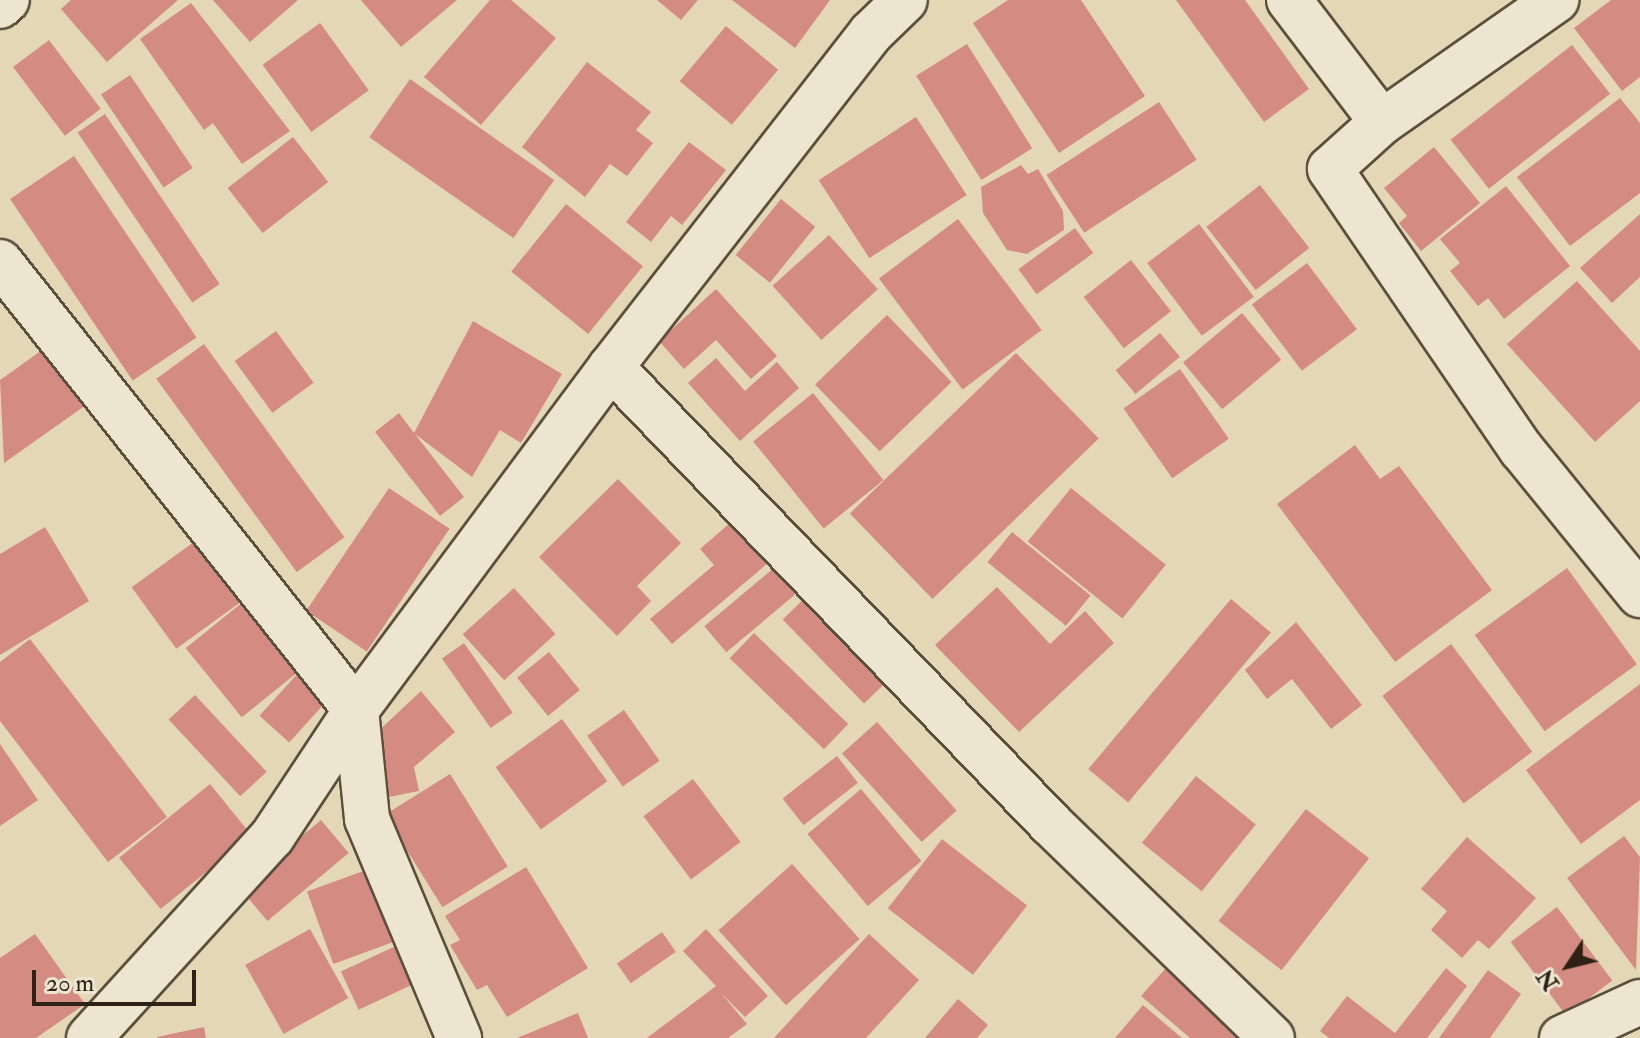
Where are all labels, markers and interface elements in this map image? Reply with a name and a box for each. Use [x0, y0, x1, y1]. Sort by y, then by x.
north arrow [1528, 926, 1608, 1006]
scale bar [36, 954, 200, 1004]
text: N [1531, 964, 1565, 996]
text: 20 m [46, 968, 94, 999]

